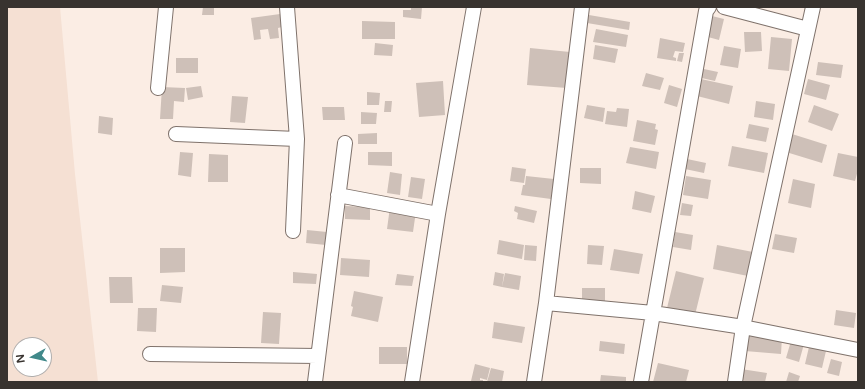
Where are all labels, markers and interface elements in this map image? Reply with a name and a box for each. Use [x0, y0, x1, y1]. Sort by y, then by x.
north arrow [12, 337, 52, 377]
text: N [14, 353, 28, 364]

